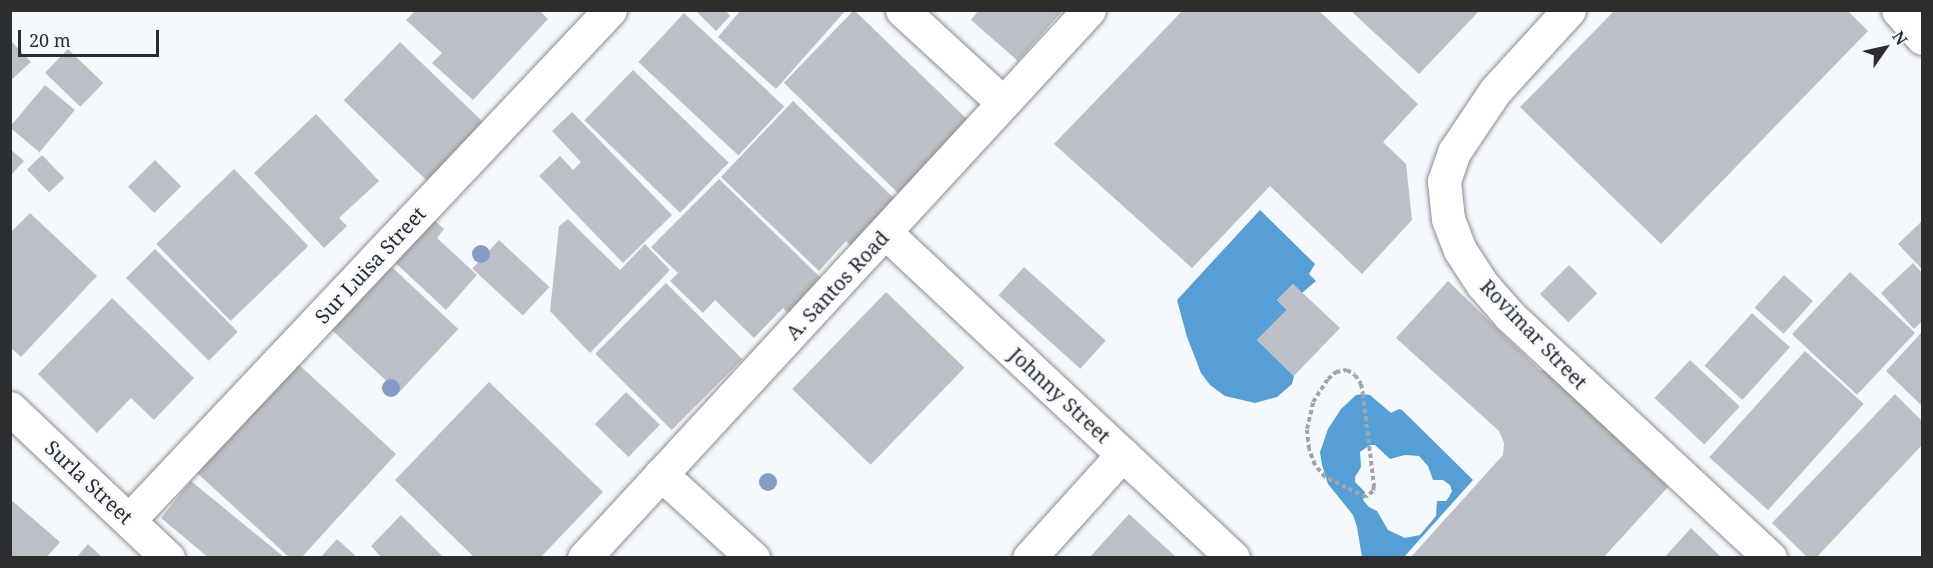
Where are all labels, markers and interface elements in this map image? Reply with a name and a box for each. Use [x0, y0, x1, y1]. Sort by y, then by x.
scale bar [21, 18, 162, 56]
north arrow [1855, 18, 1915, 78]
text: N [1887, 27, 1913, 49]
text: 20 m [29, 28, 71, 52]
street label: Sur Luisa Street [310, 202, 430, 328]
street label: A. Santos Road [780, 225, 894, 345]
street label: Rovimar Street [1476, 274, 1592, 394]
street label: Johnny Street [1005, 342, 1115, 448]
street label: Surla Street [40, 435, 138, 529]

